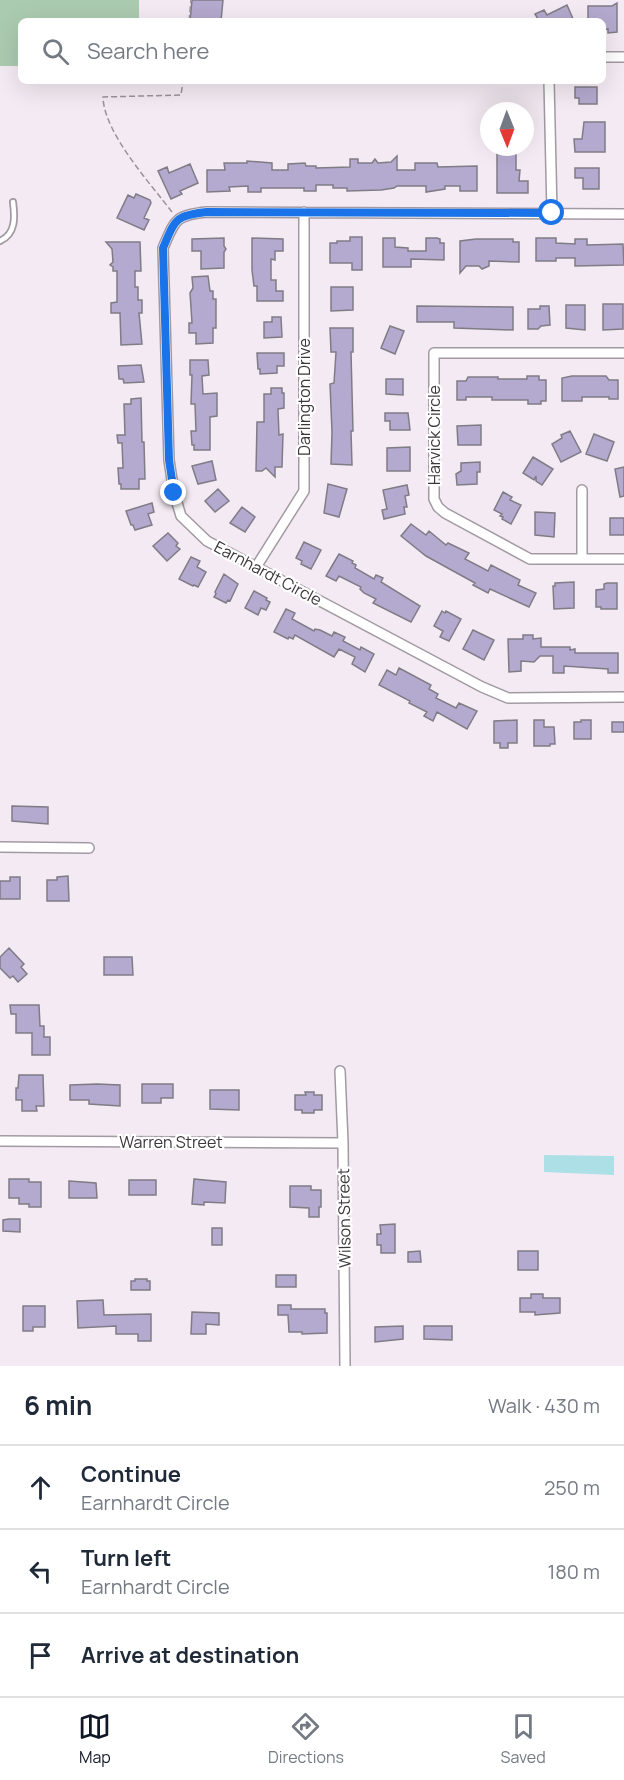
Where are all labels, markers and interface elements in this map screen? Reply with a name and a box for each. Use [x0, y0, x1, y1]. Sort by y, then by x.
search box [18, 18, 606, 84]
icon: search [39, 35, 72, 68]
text: Search here [87, 36, 209, 66]
north arrow [480, 102, 534, 156]
route start [538, 199, 564, 225]
street label: Darlington Drive [293, 338, 315, 456]
street label: Harvick Circle [423, 385, 445, 485]
route end [160, 479, 186, 505]
street label: Earnhardt Circle [210, 535, 326, 611]
street label: Warren Street [119, 1131, 223, 1153]
street label: Wilson Street [332, 1168, 356, 1268]
text: 6 min [24, 1387, 92, 1423]
text: Walk · 430 m [488, 1392, 600, 1419]
text: Continue [81, 1459, 181, 1489]
icon: ahead [24, 1471, 57, 1504]
text: 250 m [544, 1474, 600, 1501]
text: Earnhardt Circle [81, 1489, 230, 1516]
text: Turn left [81, 1543, 171, 1573]
icon: left [24, 1555, 57, 1588]
text: 180 m [547, 1558, 600, 1585]
text: Earnhardt Circle [81, 1573, 230, 1600]
icon: arrive [24, 1639, 57, 1672]
text: Arrive at destination [81, 1640, 299, 1670]
tab: Map [78, 1710, 111, 1768]
tab: Directions [268, 1710, 344, 1768]
tab: Saved [501, 1710, 546, 1768]

